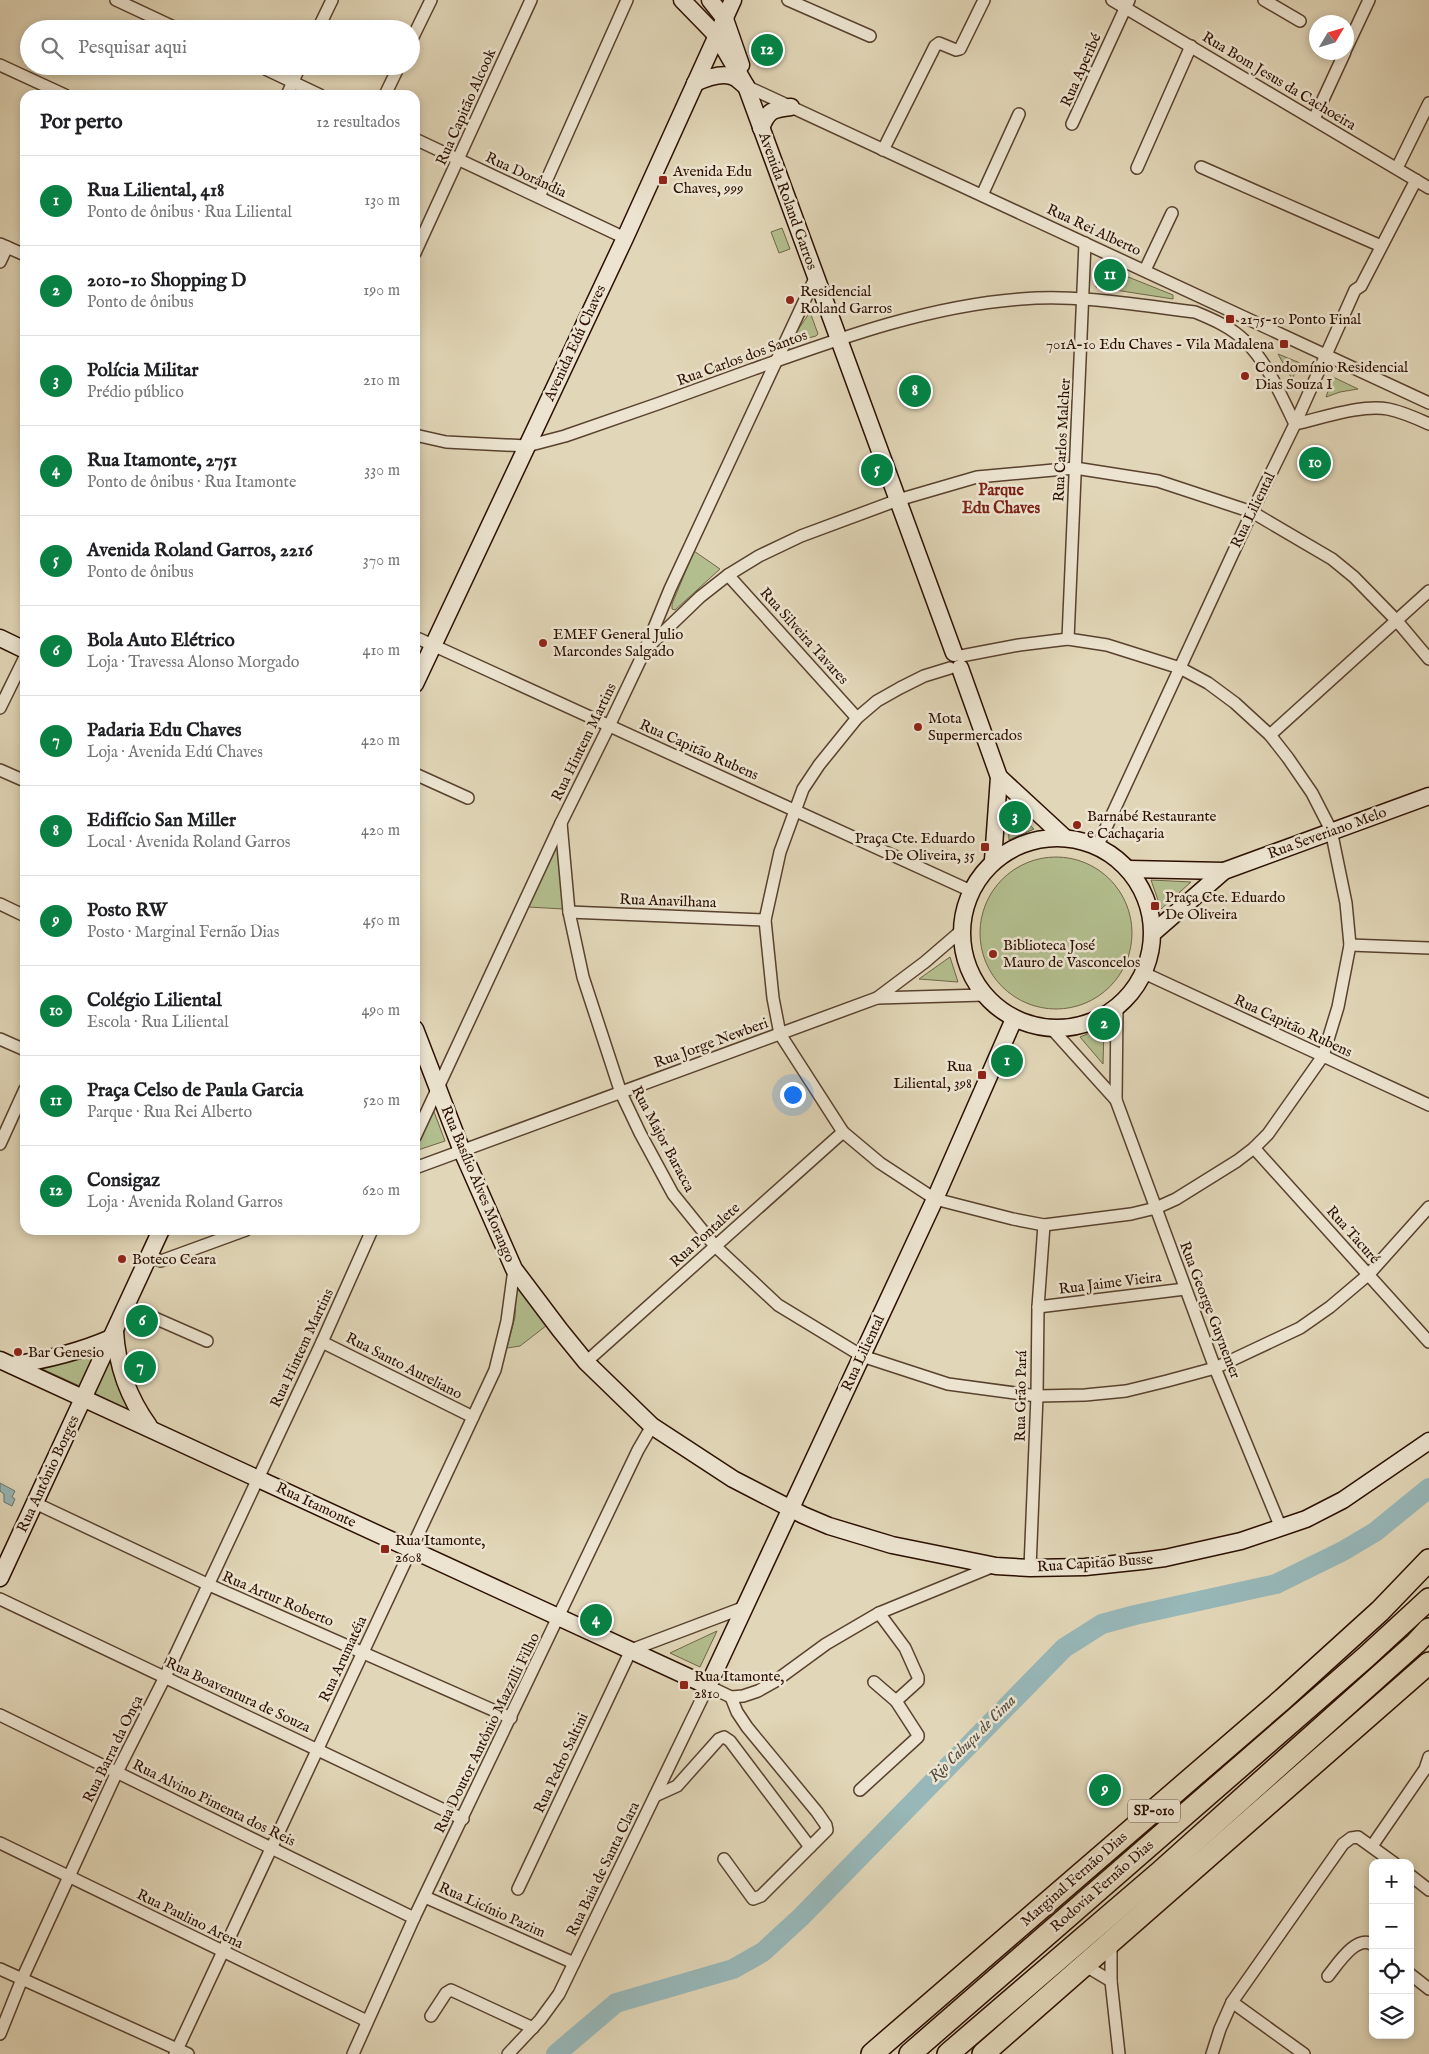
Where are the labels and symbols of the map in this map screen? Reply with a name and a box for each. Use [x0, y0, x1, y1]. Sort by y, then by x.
north arrow [1309, 15, 1354, 60]
street label: Rua Bom Jesus da Cachoeira [1199, 27, 1360, 135]
street label: Rua Aperibé [1056, 30, 1106, 110]
pin: 12 [751, 31, 783, 69]
street label: Rua Capitão Alcook [432, 45, 501, 168]
street label: Avenida Roland Garros [754, 129, 822, 272]
street label: Rua Dorândia [482, 148, 570, 202]
place label: Avenida Edu Chaves, 999 [672, 162, 752, 198]
marker: Avenida Edu Chaves, 999 [657, 174, 669, 186]
street label: Rua Rei Alberto [1044, 200, 1144, 260]
pin: 11 [1094, 256, 1126, 294]
street label: Avenida Edú Chaves [539, 282, 610, 405]
place label: Residencial Roland Garros [800, 282, 892, 318]
marker: Residencial Roland Garros [784, 294, 796, 306]
place label: 2175-10 Ponto Final [1240, 310, 1362, 329]
marker: 2175-10 Ponto Final [1224, 313, 1236, 325]
street label: Rua Carlos dos Santos [674, 326, 810, 390]
place label: 701A-10 Edu Chaves - Vila Madalena [1046, 335, 1275, 354]
marker: 701A-10 Edu Chaves - Vila Madalena [1278, 338, 1290, 350]
place label: Condomínio Residencial Dias Souza I [1255, 358, 1409, 394]
marker: Condomínio Residencial Dias Souza I [1239, 370, 1251, 382]
pin: 8 [899, 372, 931, 410]
street label: Rua Carlos Malcher [1049, 377, 1075, 502]
pin: 10 [1299, 444, 1331, 482]
pin: 5 [861, 451, 893, 489]
street label: Rua Liliental [1226, 468, 1280, 551]
district label: Parque Edu Chaves [962, 481, 1040, 519]
street label: Rua Silveira Tavares [755, 584, 853, 688]
place label: EMEF General Julio Marcondes Salgado [553, 625, 683, 661]
marker: EMEF General Julio Marcondes Salgado [537, 637, 549, 649]
street label: Rua Hintem Martins [547, 680, 621, 804]
place label: Mota Supermercados [928, 709, 1022, 745]
street label: Rua Capitão Rubens [636, 715, 762, 785]
marker: Mota Supermercados [912, 721, 924, 733]
pin: 3 [999, 798, 1031, 836]
street label: Rua Severiano Melo [1265, 803, 1389, 863]
place label: Barnabé Restaurante e Cachaçaria [1087, 807, 1217, 843]
marker: Barnabé Restaurante e Cachaçaria [1071, 819, 1083, 831]
place label: Praça Cte. Eduardo De Oliveira, 35 [855, 829, 976, 865]
marker: Praça Cte. Eduardo De Oliveira, 35 [979, 841, 991, 853]
place label: Praça Cte. Eduardo De Oliveira [1165, 888, 1285, 924]
street label: Rua Anavilhana [619, 890, 717, 912]
marker: Praça Cte. Eduardo De Oliveira [1149, 900, 1161, 912]
place label: Biblioteca José Mauro de Vasconcelos [1003, 936, 1140, 972]
marker: Biblioteca José Mauro de Vasconcelos [987, 948, 999, 960]
street label: Rua Capitão Rubens [1231, 990, 1355, 1062]
pin: 2 [1088, 1005, 1120, 1043]
street label: Rua Jorge Newberi [651, 1014, 771, 1072]
pin: 1 [991, 1042, 1023, 1080]
place label: Rua Liliental, 398 [893, 1057, 973, 1093]
marker: Rua Liliental, 398 [976, 1069, 988, 1081]
your location [780, 1082, 806, 1108]
street label: Rua Major Baracca [627, 1083, 699, 1196]
street label: Rua Basílio Alves Morango [436, 1103, 520, 1265]
street label: Rua Pontalete [666, 1198, 744, 1271]
street label: Rua Tacuré [1322, 1202, 1384, 1268]
street label: Rua George Guynemer [1175, 1239, 1245, 1382]
place label: Boteco Ceara [132, 1250, 216, 1269]
marker: Boteco Ceara [116, 1253, 128, 1265]
street label: Rua Jaime Vieira [1058, 1267, 1163, 1299]
street label: Rua Hintem Martins [266, 1285, 338, 1411]
pin: 6 [126, 1302, 158, 1340]
street label: Rua Liliental [837, 1311, 889, 1394]
street label: Rua Santo Aureliano [342, 1328, 466, 1404]
place label: Bar Genesio [28, 1343, 104, 1362]
marker: Bar Genesio [12, 1346, 24, 1358]
pin: 7 [124, 1348, 156, 1386]
street label: Rua Grão Pará [1011, 1350, 1031, 1442]
street label: Rua Antônio Borges [13, 1412, 83, 1536]
street label: Rua Itamonte [273, 1478, 359, 1532]
place label: Rua Itamonte, 2608 [395, 1531, 485, 1567]
marker: Rua Itamonte, 2608 [379, 1543, 391, 1555]
street label: Rua Capitão Busse [1036, 1549, 1154, 1577]
street label: Rua Artur Roberto [219, 1567, 337, 1631]
pin: 4 [580, 1601, 612, 1639]
street label: Rua Arumatéia [315, 1612, 371, 1705]
street label: Rua Doutor Antônio Mazzilli Filho [430, 1630, 544, 1836]
street label: Rua Boaventura de Souza [162, 1653, 314, 1737]
place label: Rua Itamonte, 2810 [694, 1667, 784, 1703]
marker: Rua Itamonte, 2810 [678, 1679, 690, 1691]
water label: Rio Cabuçu de Cima [925, 1691, 1021, 1787]
street label: Rua Barra da Onça [79, 1692, 147, 1806]
street label: Rua Pedro Saltini [529, 1710, 593, 1816]
street label: Rua Alvino Pimenta dos Reis [129, 1755, 299, 1851]
pin: 9 [1089, 1771, 1121, 1809]
street label: Rua Baia de Santa Clara [562, 1798, 644, 1939]
road number: SP-010 [1128, 1800, 1180, 1822]
street label: Marginal Fernão Dias [1017, 1827, 1131, 1931]
street label: Rodovia Fernão Dias [1046, 1836, 1158, 1936]
street label: Rua Licínio Pazim [436, 1878, 549, 1942]
street label: Rua Paulino Arena [134, 1885, 247, 1953]

